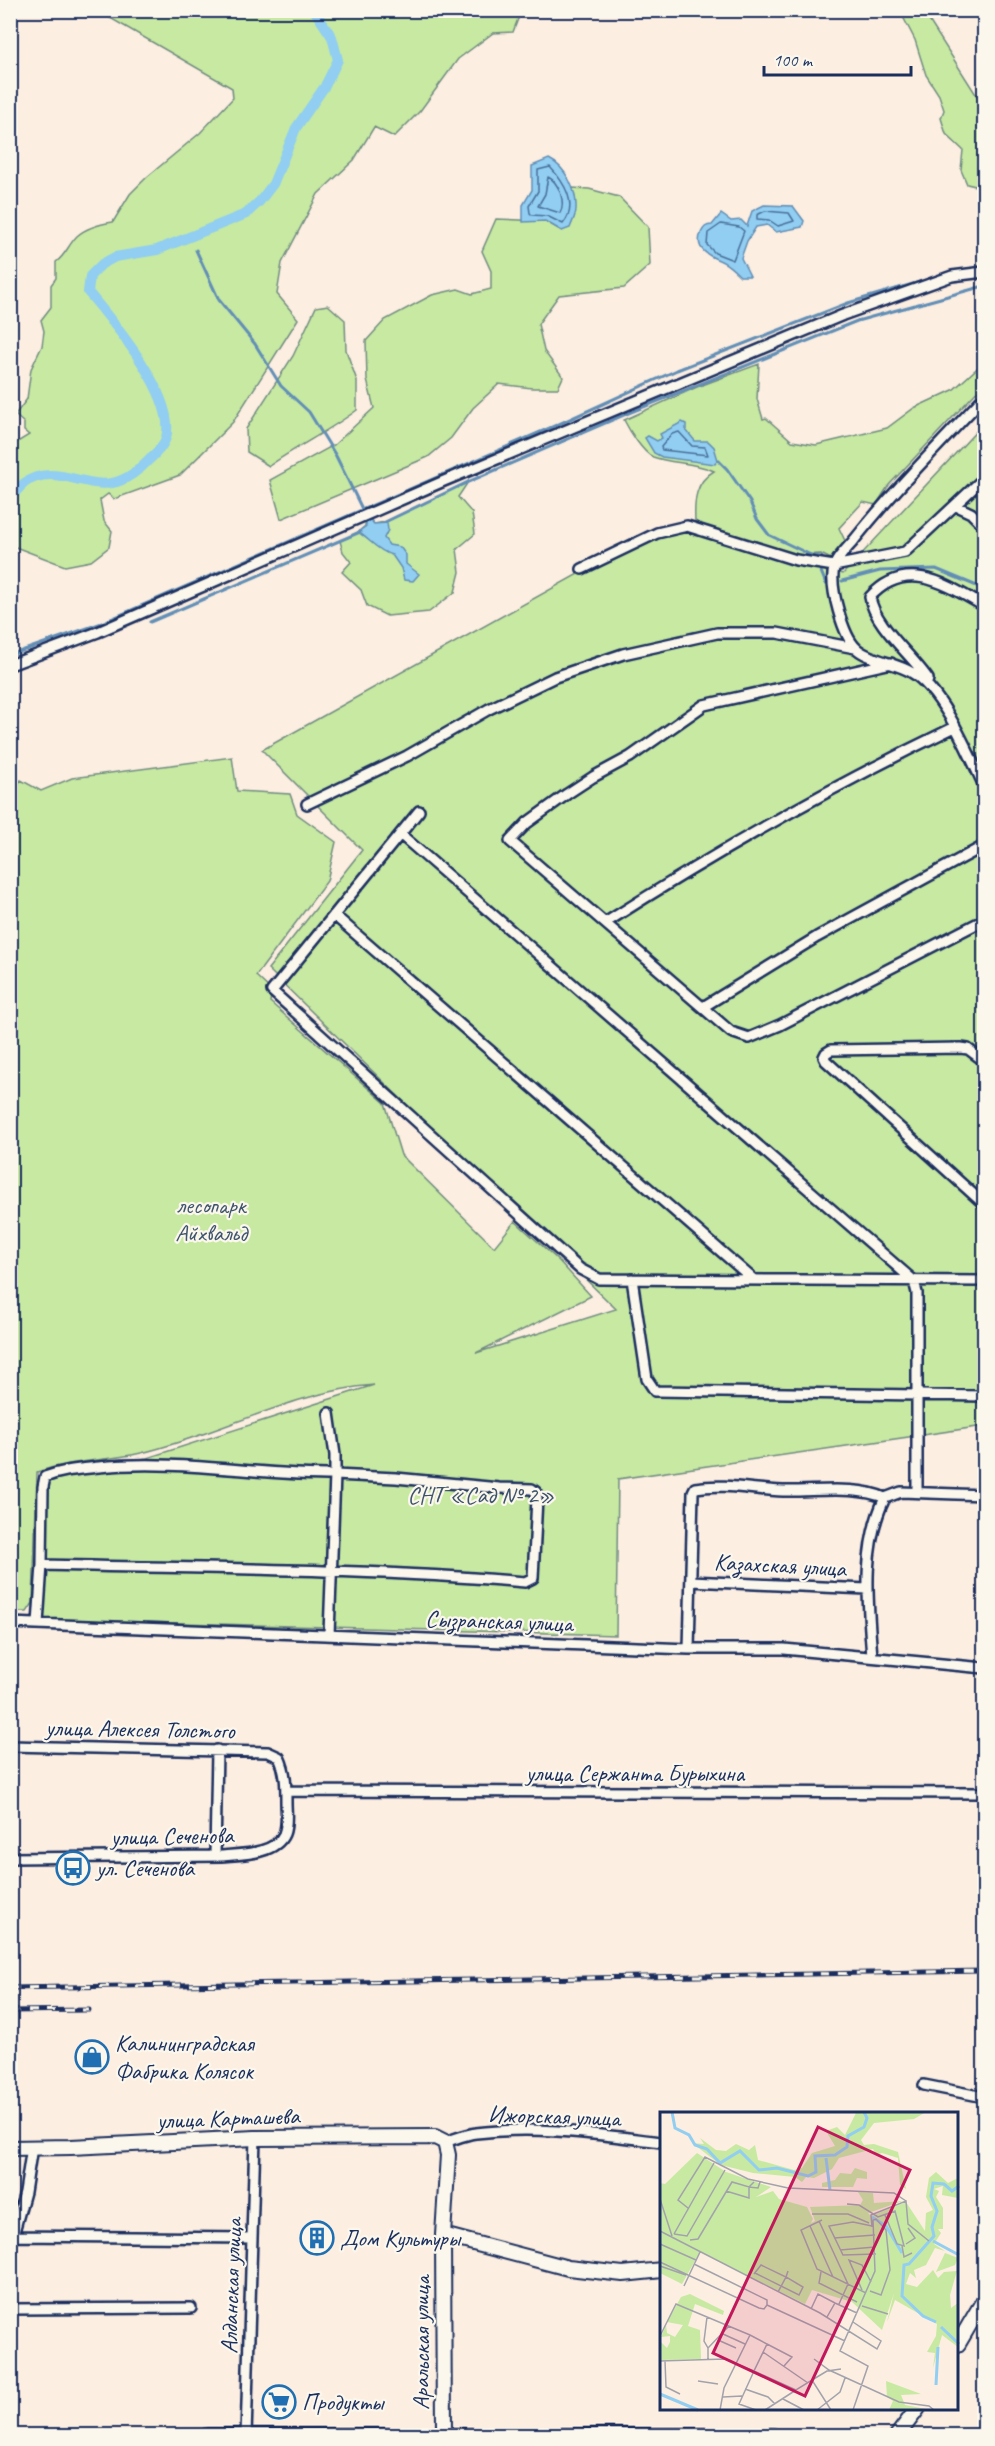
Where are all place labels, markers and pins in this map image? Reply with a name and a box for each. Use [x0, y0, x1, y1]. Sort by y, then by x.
bus stop icon: ул. Сеченова [55, 1850, 91, 1886]
place label: ул. Сеченова [94, 1853, 196, 1883]
place label: Калининградская Фабрика Колясок [115, 2028, 255, 2086]
shop icon: Калининградская Фабрика Колясок [74, 2039, 110, 2075]
building icon: Дом Культуры [299, 2220, 335, 2256]
place label: Дом Культуры [340, 2223, 462, 2253]
supermarket icon: Продукты [261, 2384, 297, 2420]
place label: Продукты [302, 2387, 386, 2417]

